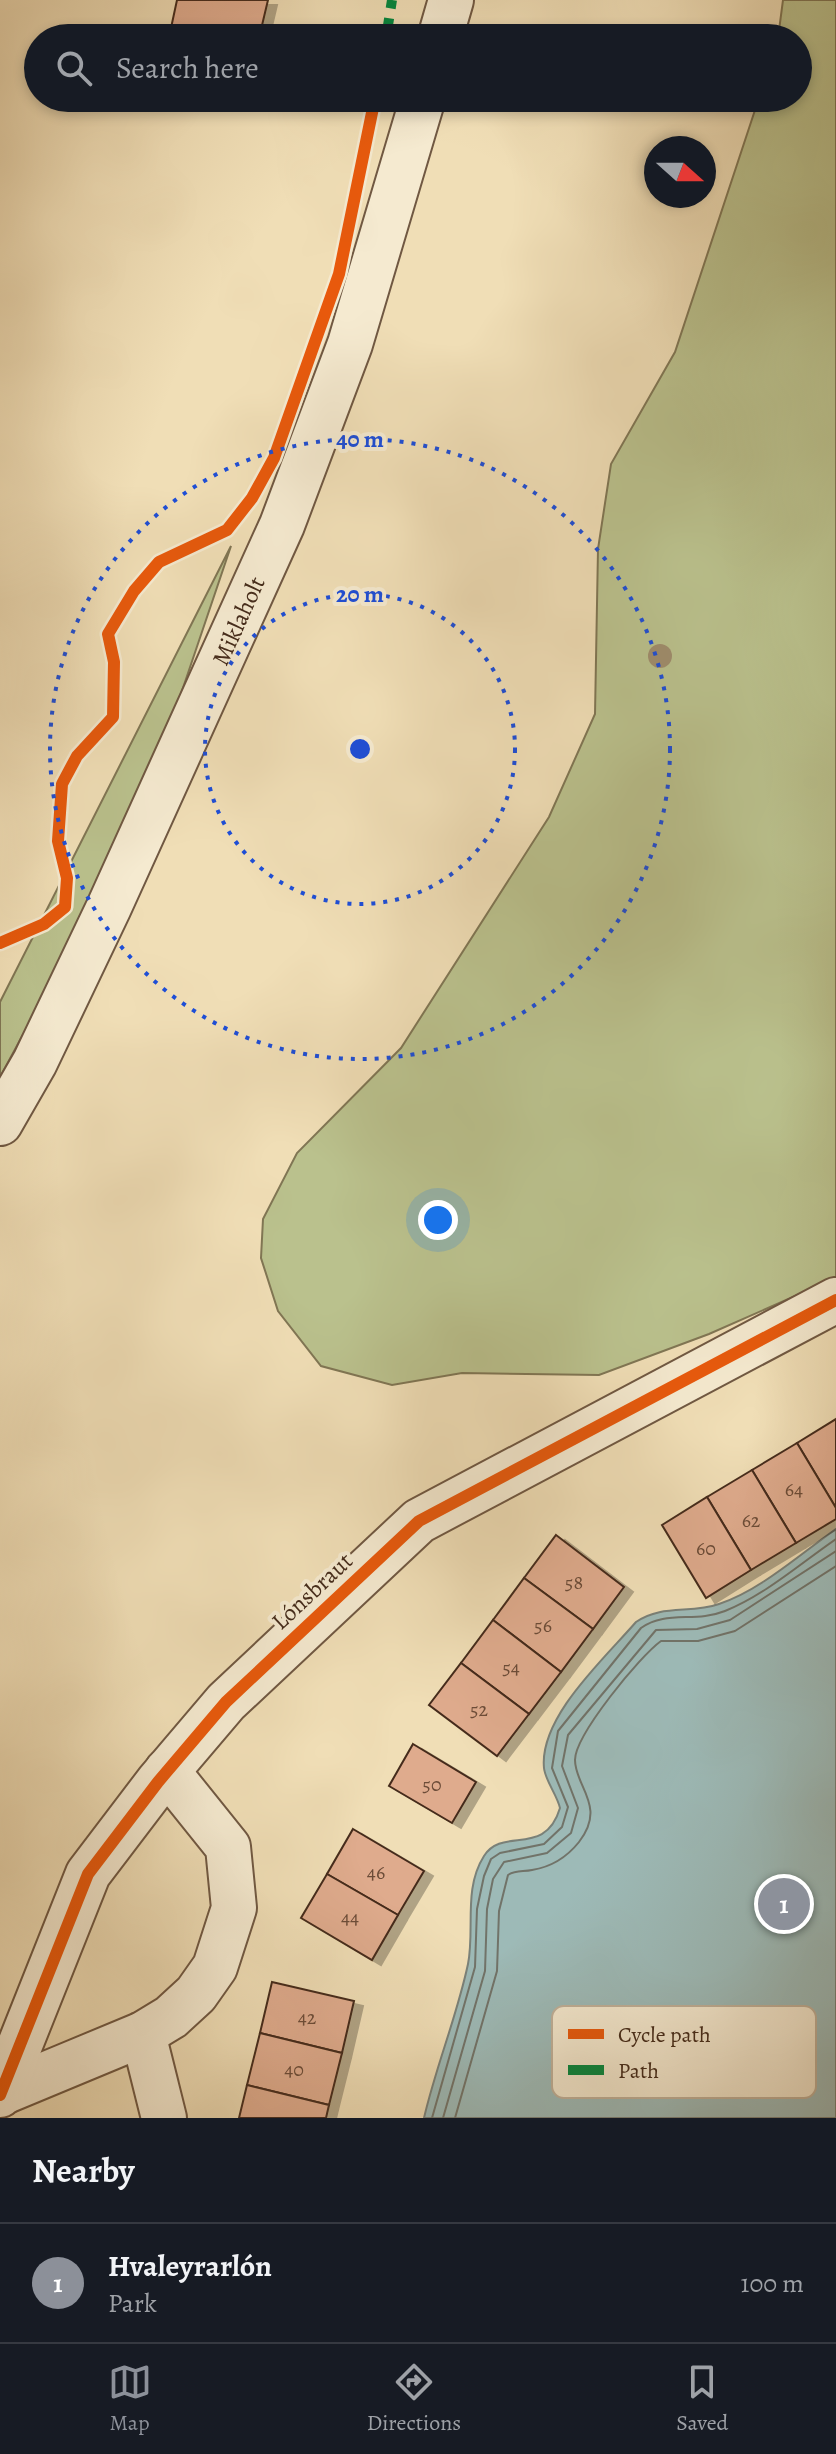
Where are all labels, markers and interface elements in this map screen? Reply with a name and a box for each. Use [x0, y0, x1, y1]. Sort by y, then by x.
search box [24, 24, 812, 112]
icon: search [52, 46, 96, 90]
text: Search here [116, 48, 259, 88]
north arrow [644, 136, 716, 208]
text: 40 m [336, 423, 384, 455]
street label: Miklaholt [204, 571, 273, 671]
text: 20 m [336, 578, 384, 610]
centre of rings [346, 735, 374, 763]
your location [418, 1200, 458, 1240]
house number: 64 [785, 1476, 803, 1503]
house number: 62 [742, 1507, 761, 1534]
house number: 60 [696, 1535, 716, 1562]
street label: Lónsbraut [264, 1545, 360, 1637]
house number: 58 [565, 1569, 583, 1596]
house number: 56 [534, 1612, 552, 1639]
house number: 54 [502, 1654, 520, 1681]
house number: 52 [470, 1696, 489, 1723]
house number: 50 [422, 1771, 442, 1798]
house number: 46 [367, 1859, 385, 1886]
pin: 1 [758, 1874, 810, 1934]
house number: 44 [341, 1904, 359, 1931]
house number: 42 [298, 2004, 317, 2031]
legend [552, 2006, 816, 2098]
text: Cycle path [618, 2020, 711, 2050]
house number: 40 [284, 2056, 304, 2083]
text: Path [618, 2056, 659, 2086]
text: Nearby [32, 2147, 135, 2194]
text: Hvaleyrarlón [108, 2246, 272, 2286]
text: 1 [53, 2266, 63, 2301]
text: 100 m [741, 2266, 804, 2301]
text: Park [108, 2286, 157, 2321]
tab: Map [108, 2360, 152, 2438]
tab: Directions [367, 2360, 461, 2438]
tab: Saved [676, 2360, 728, 2438]

